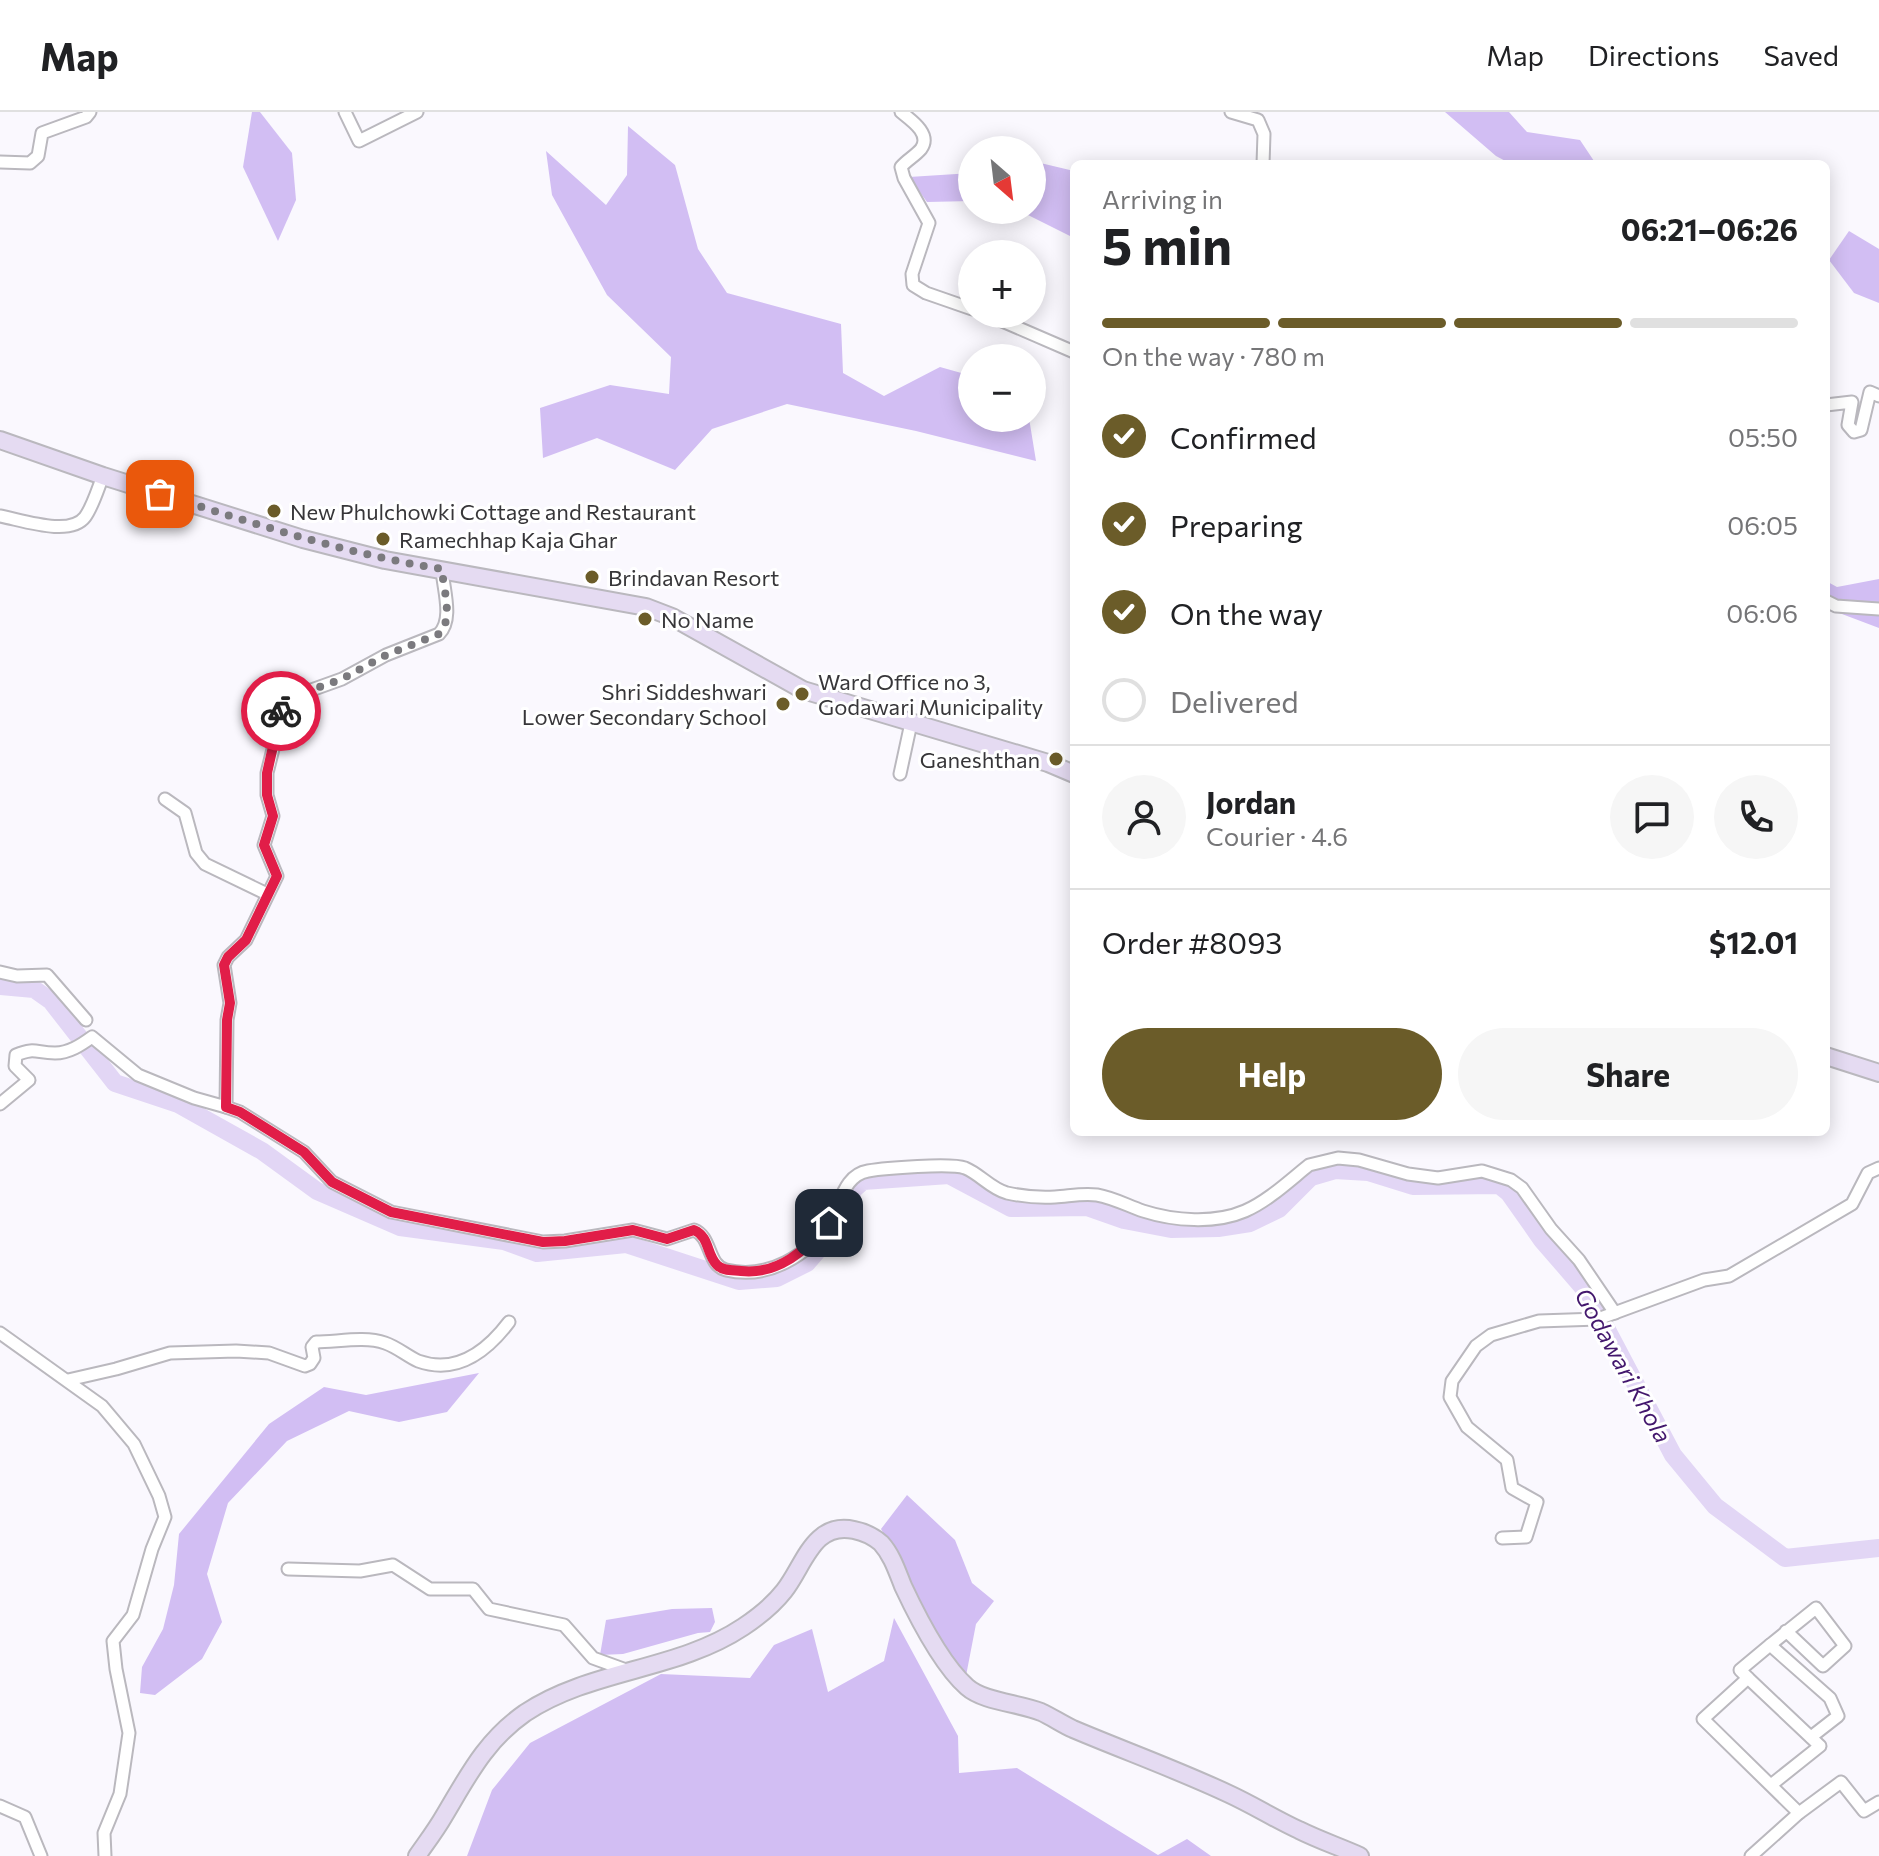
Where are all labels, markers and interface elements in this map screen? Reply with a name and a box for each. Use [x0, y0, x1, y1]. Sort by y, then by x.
text: Map [40, 32, 119, 79]
text: Map [1486, 38, 1544, 72]
text: Directions [1588, 38, 1719, 72]
text: Saved [1763, 38, 1839, 72]
north arrow [958, 136, 1046, 224]
map controls [958, 136, 1046, 432]
text: Arriving in [1102, 183, 1223, 214]
text: 06:21–06:26 [1621, 210, 1798, 247]
text: 5 min [1102, 212, 1232, 276]
button: + [958, 240, 1046, 328]
text: On the way · 780 m [1102, 340, 1325, 371]
button: − [958, 344, 1046, 432]
icon: check [1102, 414, 1146, 458]
text: Confirmed [1170, 418, 1317, 455]
text: 05:50 [1728, 421, 1798, 452]
pin [126, 460, 194, 528]
icon: bag [138, 472, 182, 516]
place label: New Phulchowki Cottage and Restaurant [290, 498, 696, 525]
marker: New Phulchowki Cottage and Restaurant [265, 502, 283, 520]
icon: check [1102, 502, 1146, 546]
text: Preparing [1170, 506, 1303, 543]
text: 06:05 [1727, 509, 1798, 540]
place label: Ramechhap Kaja Ghar [399, 526, 618, 553]
marker: Ramechhap Kaja Ghar [374, 530, 392, 548]
place label: Brindavan Resort [608, 564, 779, 591]
marker: Brindavan Resort [583, 568, 601, 586]
icon: check [1102, 590, 1146, 634]
text: On the way [1170, 594, 1323, 631]
text: 06:06 [1726, 597, 1798, 628]
place label: No Name [661, 606, 754, 633]
marker: No Name [636, 610, 654, 628]
place label: Ward Office no 3, Godawari Municipality [818, 668, 1043, 720]
courier [241, 671, 321, 751]
place label: Shri Siddeshwari Lower Secondary School [522, 678, 767, 730]
text: Delivered [1170, 682, 1299, 719]
marker: Ward Office no 3, Godawari Municipality [793, 685, 811, 703]
icon: bike [259, 689, 303, 733]
marker: Shri Siddeshwari Lower Secondary School [774, 695, 792, 713]
place label: Ganeshthan [920, 746, 1040, 773]
marker: Ganeshthan [1047, 750, 1065, 768]
button: person [1102, 775, 1186, 859]
button: chat [1610, 775, 1694, 859]
button: phone [1714, 775, 1798, 859]
text: Jordan [1206, 783, 1296, 820]
text: Courier · 4.6 [1206, 820, 1348, 851]
text: Order #8093 [1102, 923, 1282, 960]
text: $12.01 [1709, 923, 1798, 960]
button: Help [1102, 1028, 1442, 1120]
button: Share [1458, 1028, 1798, 1120]
pin [795, 1189, 863, 1257]
icon: home [807, 1201, 851, 1245]
water label: Godawari Khola [1569, 1283, 1679, 1447]

